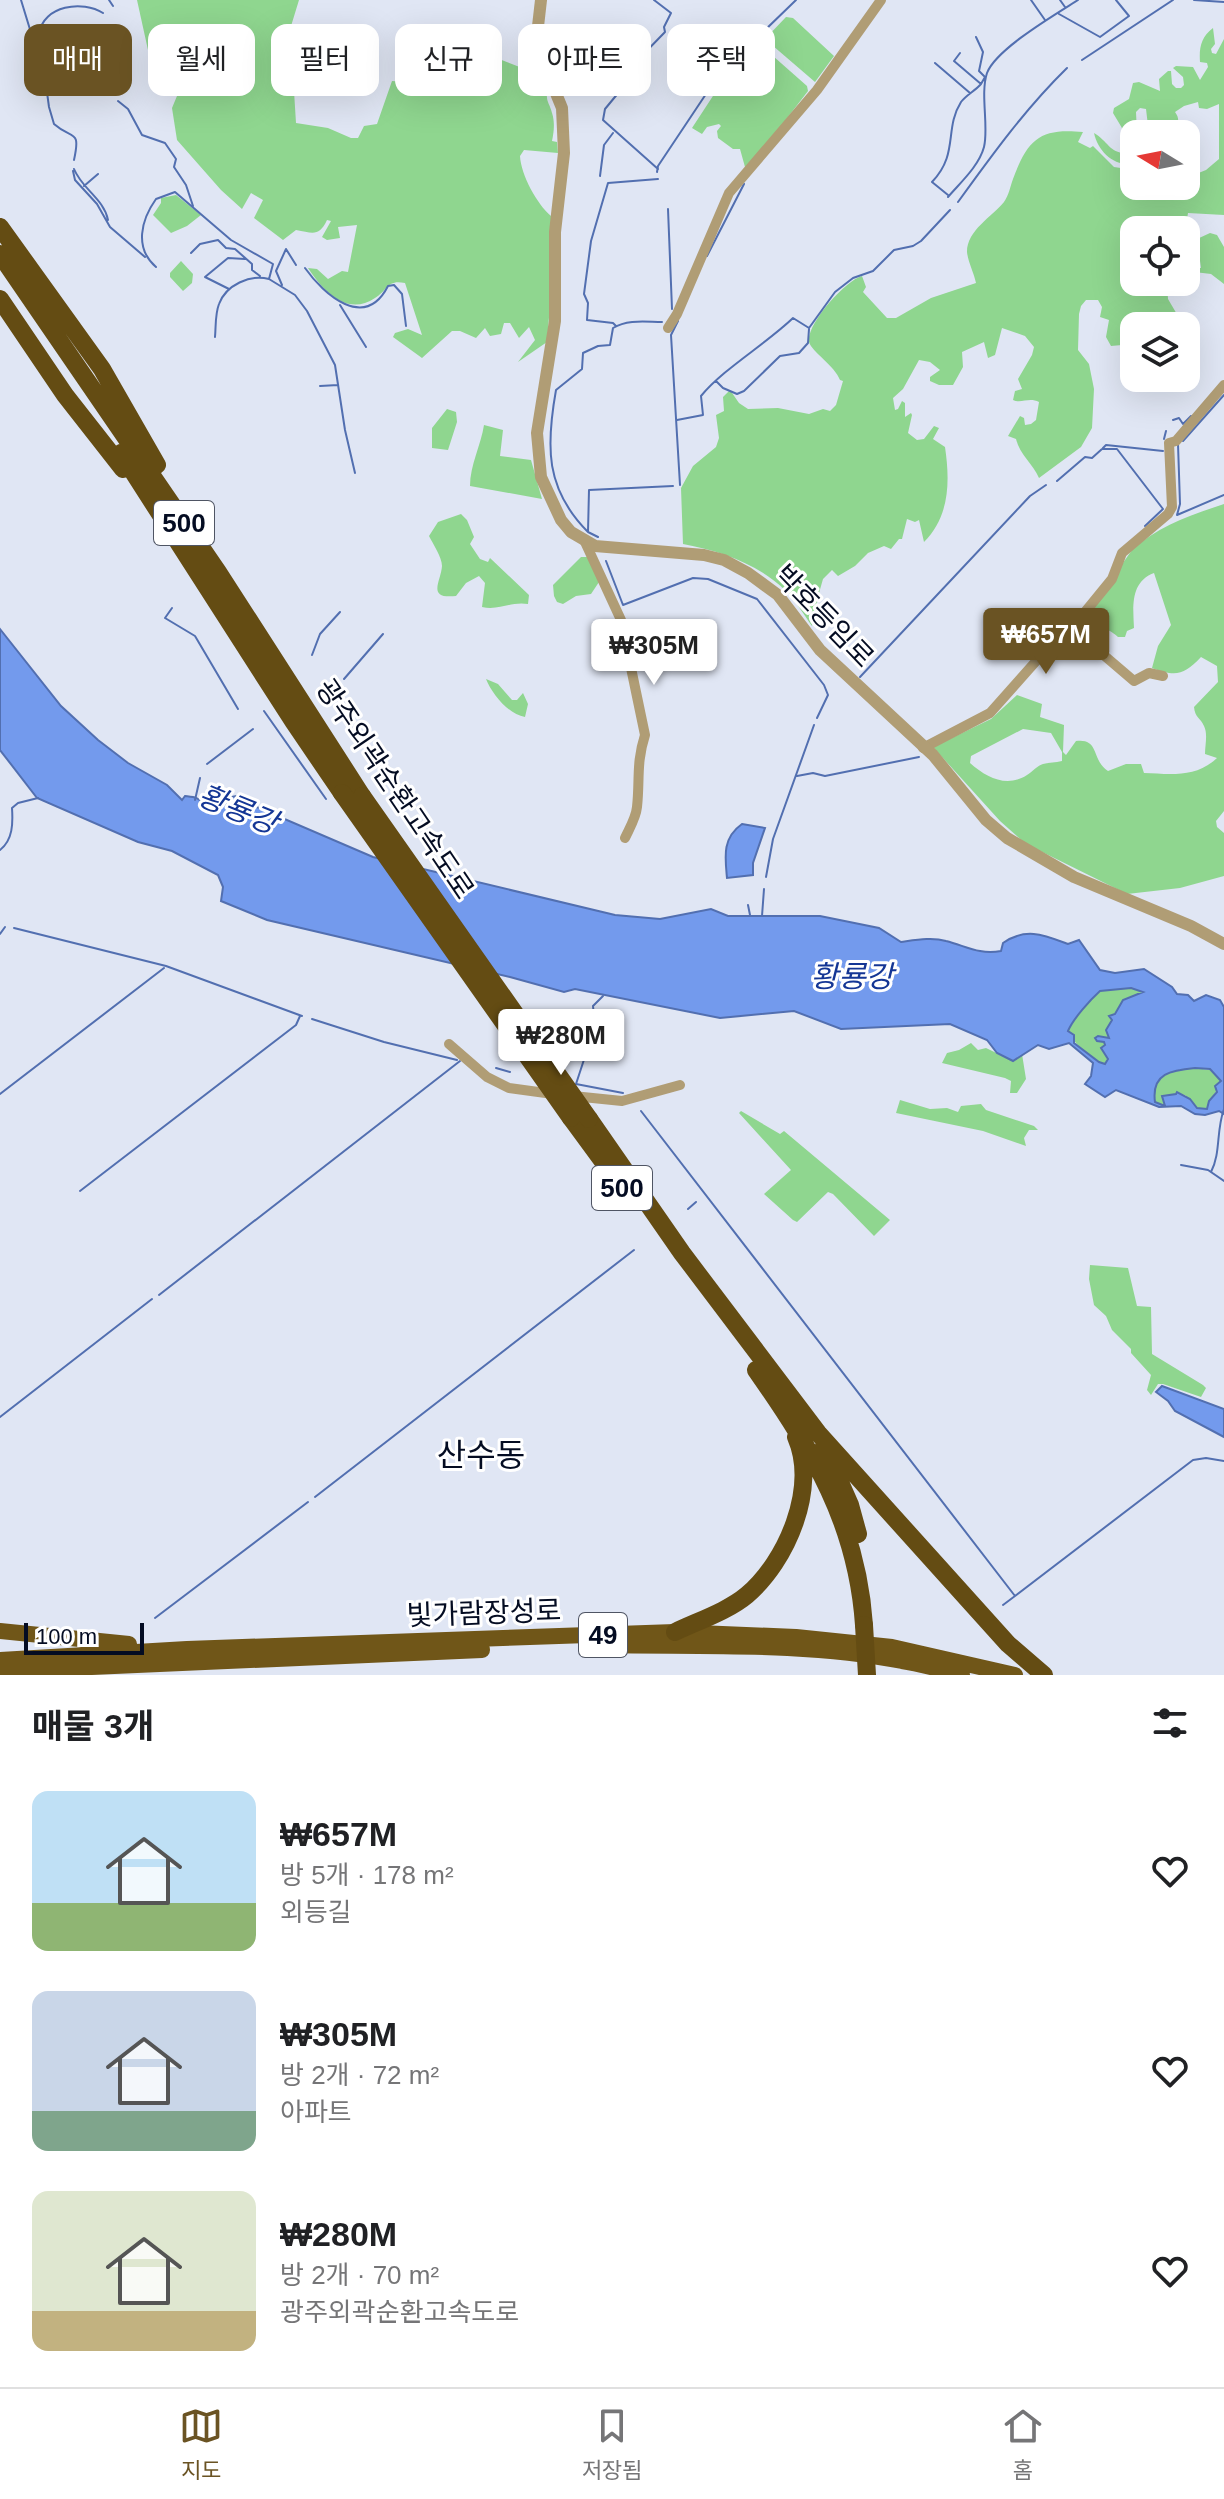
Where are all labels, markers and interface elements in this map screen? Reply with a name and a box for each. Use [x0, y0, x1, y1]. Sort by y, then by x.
chip: 매매 [24, 24, 132, 96]
chip: 월세 [148, 24, 255, 96]
chip: 필터 [271, 24, 379, 96]
chip: 신규 [395, 24, 502, 96]
chip: 아파트 [518, 24, 651, 96]
chip: 주택 [667, 24, 775, 96]
north arrow [1120, 120, 1200, 200]
map controls [1120, 120, 1200, 392]
button: locate [1120, 216, 1200, 296]
button: layers [1120, 312, 1200, 392]
road number: 500 [154, 501, 214, 545]
street label: 박호등임로 [768, 559, 880, 673]
pin: ₩657M [990, 608, 1102, 676]
pin: ₩305M [598, 619, 710, 687]
text: ₩657M [1001, 619, 1091, 649]
text: ₩305M [609, 630, 699, 660]
street label: 광주외곽순환고속도로 [310, 674, 480, 904]
water label: 황룡강 [193, 778, 286, 841]
water label: 황룡강 [811, 960, 897, 993]
pin: ₩280M [505, 1009, 617, 1077]
text: ₩280M [516, 1020, 606, 1050]
road number: 500 [592, 1166, 652, 1210]
district label: 산수동 [437, 1437, 525, 1473]
street label: 빛가람장성로 [406, 1595, 562, 1631]
road number: 49 [579, 1613, 627, 1657]
scale bar [24, 1619, 144, 1655]
text: 100 m [36, 1624, 97, 1649]
icon: filters [1148, 1701, 1192, 1745]
text: 매물 3개 [32, 1707, 154, 1745]
text: ₩657M [280, 1815, 397, 1853]
icon: home [96, 1823, 192, 1919]
icon: heart [1148, 1849, 1192, 1893]
text: 방 5개 · 178 m² [280, 1860, 454, 1890]
text: 외등길 [280, 1897, 352, 1927]
text: ₩305M [280, 2015, 397, 2053]
icon: home [96, 2023, 192, 2119]
icon: heart [1148, 2049, 1192, 2093]
text: 방 2개 · 72 m² [280, 2060, 439, 2090]
text: 아파트 [280, 2097, 352, 2127]
text: ₩280M [280, 2215, 397, 2253]
icon: home [96, 2223, 192, 2319]
icon: heart [1148, 2249, 1192, 2293]
text: 방 2개 · 70 m² [280, 2260, 439, 2290]
text: 광주외곽순환고속도로 [280, 2297, 519, 2327]
tab: 지도 [179, 2404, 223, 2484]
tab: 저장됨 [582, 2404, 642, 2484]
tab: 홈 [1001, 2404, 1045, 2484]

